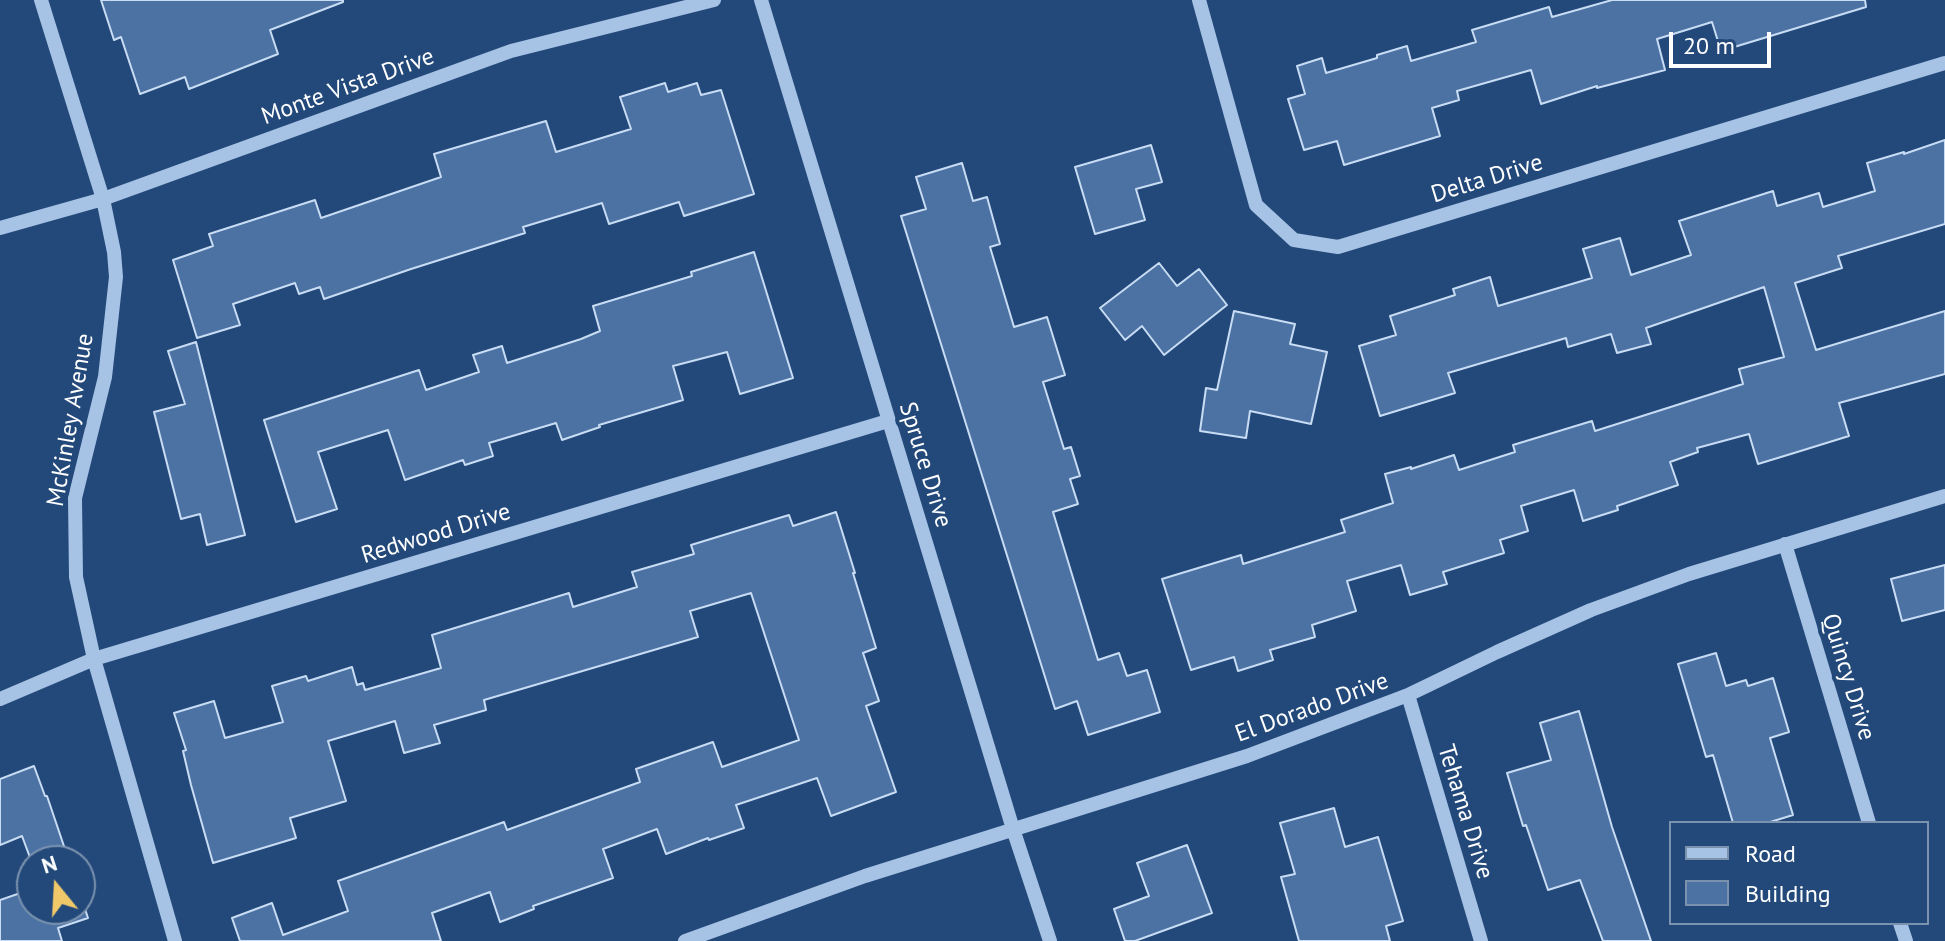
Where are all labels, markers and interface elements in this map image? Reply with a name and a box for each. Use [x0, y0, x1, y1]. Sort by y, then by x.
scale bar [1673, 16, 1775, 66]
text: 20 m [1683, 30, 1735, 61]
street label: Monte Vista Drive [258, 42, 438, 132]
street label: Delta Drive [1428, 148, 1546, 210]
street label: McKinley Avenue [42, 331, 100, 509]
street label: Spruce Drive [892, 399, 958, 531]
street label: Redwood Drive [358, 498, 514, 570]
street label: Quincy Drive [1815, 610, 1881, 744]
street label: El Dorado Drive [1231, 667, 1393, 749]
street label: Tehama Drive [1431, 741, 1499, 883]
legend [1669, 821, 1929, 925]
text: Road [1745, 838, 1796, 869]
north arrow [16, 845, 96, 925]
text: N [38, 849, 60, 880]
text: Building [1745, 878, 1831, 909]

